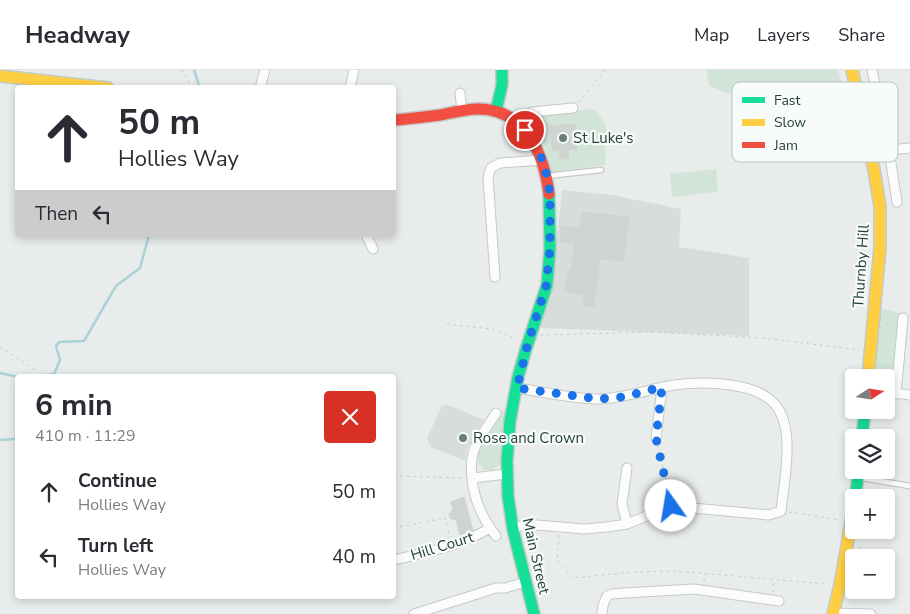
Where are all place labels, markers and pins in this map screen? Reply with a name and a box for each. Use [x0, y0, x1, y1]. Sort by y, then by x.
pin [504, 109, 546, 151]
place label: St Luke's [573, 128, 634, 148]
marker: St Luke's [557, 132, 569, 144]
place label: Rose and Crown [473, 428, 584, 448]
marker: Rose and Crown [457, 432, 469, 444]

